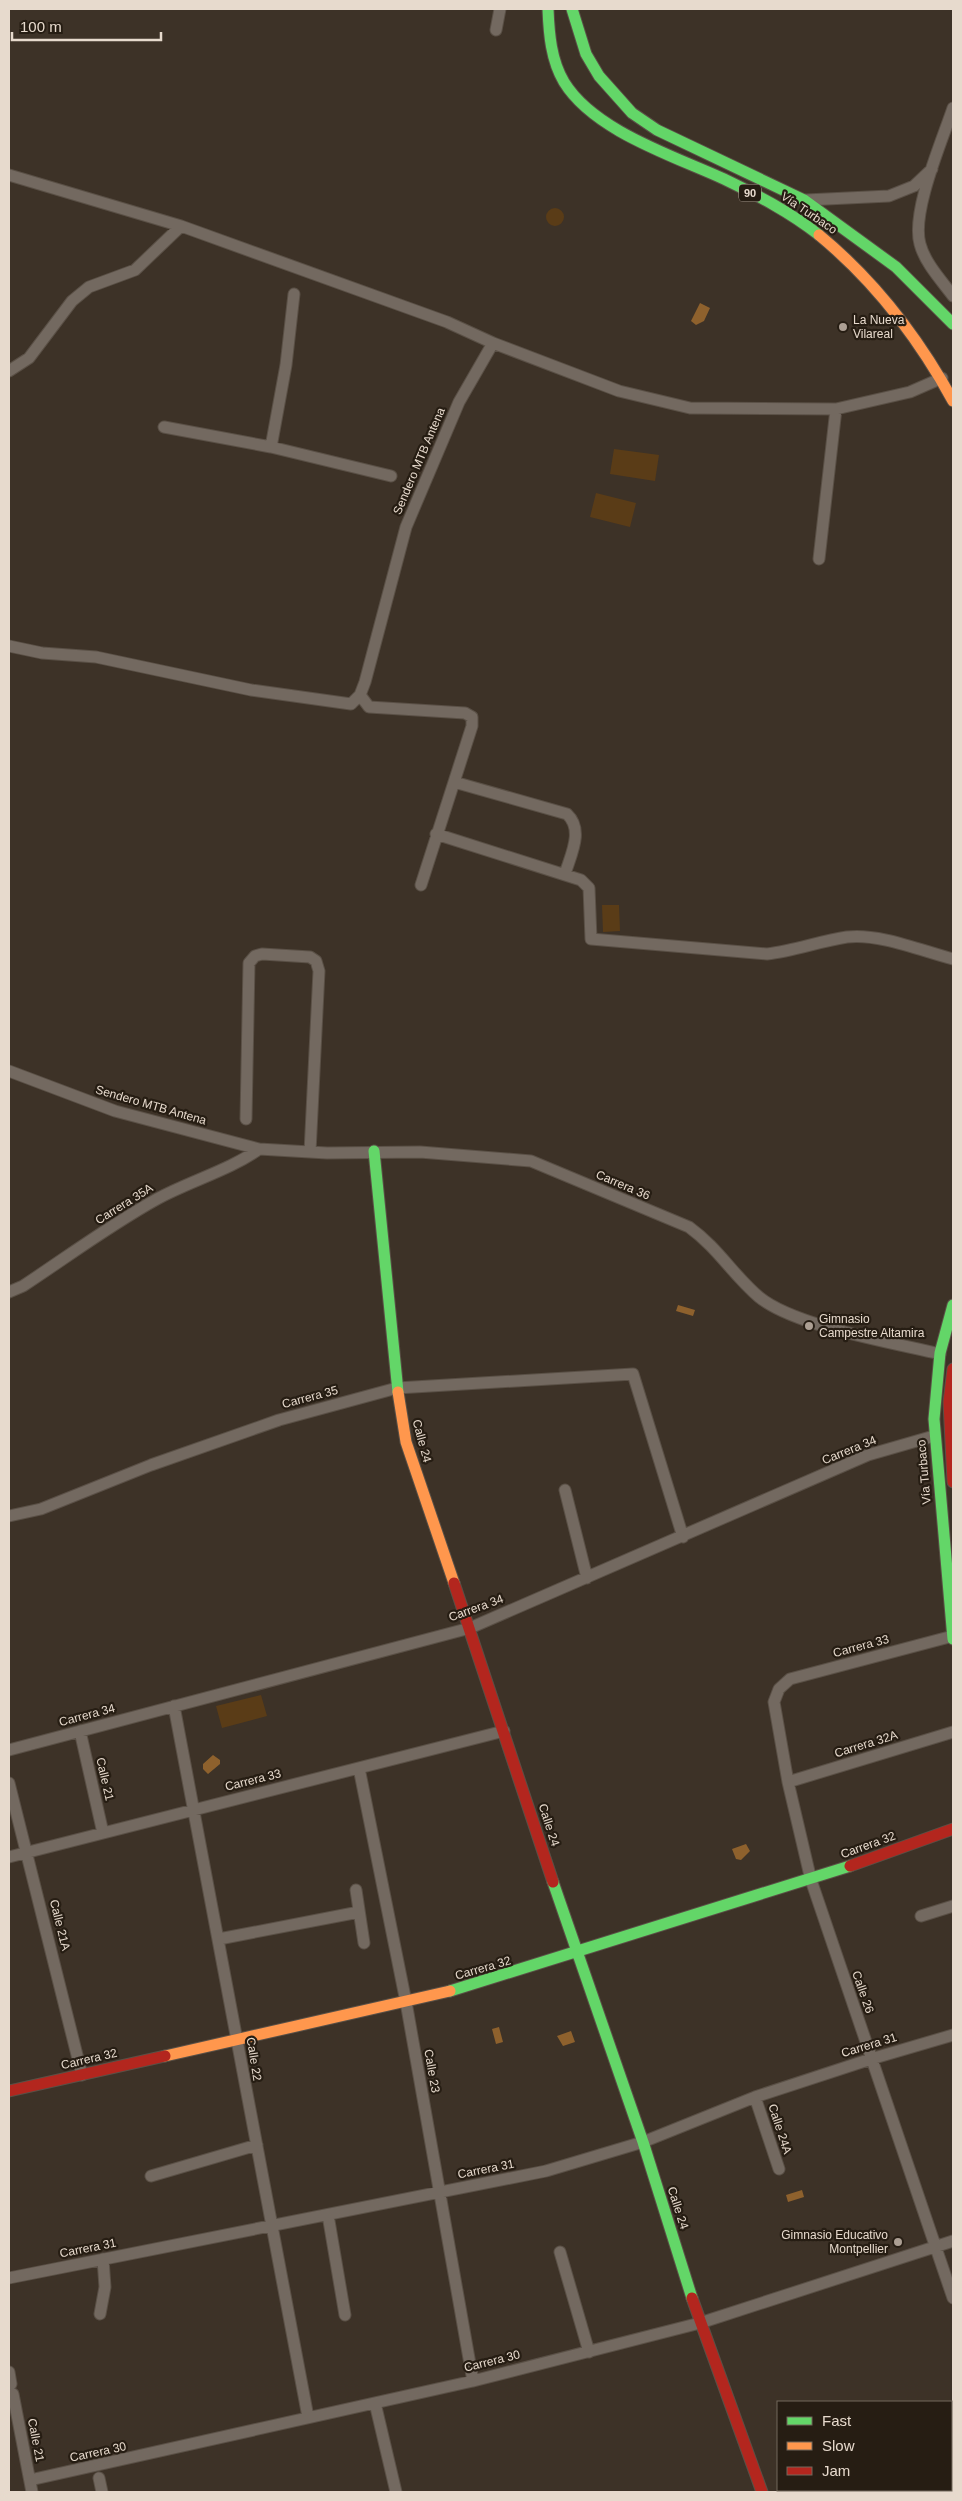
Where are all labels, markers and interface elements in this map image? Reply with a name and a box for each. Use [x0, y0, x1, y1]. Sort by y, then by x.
scale bar [12, 10, 161, 42]
text: 100 m [20, 18, 62, 35]
road number: 90 [739, 184, 761, 202]
street label: Vía Turbaco [778, 189, 840, 237]
place label: La Nueva Vilareal [853, 313, 905, 341]
marker: La Nueva Vilareal [837, 321, 849, 333]
street label: Sendero MTB Antena [390, 405, 448, 517]
street label: Sendero MTB Antena [94, 1082, 208, 1128]
street label: Carrera 36 [594, 1167, 652, 1203]
street label: Carrera 35A [93, 1181, 155, 1227]
place label: Gimnasio Campestre Altamira [819, 1312, 925, 1340]
marker: Gimnasio Campestre Altamira [803, 1320, 815, 1332]
street label: Carrera 35 [280, 1383, 340, 1411]
street label: Calle 24 [410, 1418, 435, 1464]
street label: Carrera 34 [820, 1433, 879, 1467]
street label: Vía Turbaco [914, 1439, 934, 1505]
street label: Carrera 34 [447, 1592, 506, 1624]
street label: Carrera 33 [831, 1632, 891, 1660]
street label: Carrera 34 [57, 1701, 117, 1729]
street label: Carrera 32A [833, 1728, 899, 1760]
street label: Calle 21 [93, 1756, 117, 1802]
street label: Carrera 33 [223, 1766, 283, 1794]
street label: Calle 24 [536, 1802, 563, 1848]
street label: Carrera 32 [839, 1829, 898, 1861]
street label: Calle 21A [47, 1898, 73, 1952]
street label: Carrera 32 [454, 1953, 513, 1983]
street label: Calle 26 [849, 1969, 877, 2015]
street label: Carrera 31 [840, 2030, 899, 2060]
street label: Calle 22 [244, 2036, 264, 2082]
street label: Carrera 32 [59, 2046, 119, 2072]
street label: Calle 23 [421, 2048, 443, 2094]
street label: Calle 24A [765, 2102, 795, 2156]
street label: Carrera 31 [457, 2157, 516, 2181]
street label: Calle 24 [665, 2185, 692, 2231]
place label: Gimnasio Educativo Montpellier [781, 2228, 888, 2256]
street label: Carrera 31 [59, 2236, 118, 2260]
marker: Gimnasio Educativo Montpellier [892, 2236, 904, 2248]
street label: Carrera 30 [462, 2347, 522, 2375]
legend [777, 2401, 952, 2491]
text: Fast [822, 2412, 852, 2429]
street label: Calle 21 [25, 2417, 47, 2463]
text: Slow [822, 2437, 855, 2454]
street label: Carrera 30 [68, 2439, 128, 2465]
text: Jam [822, 2462, 850, 2479]

